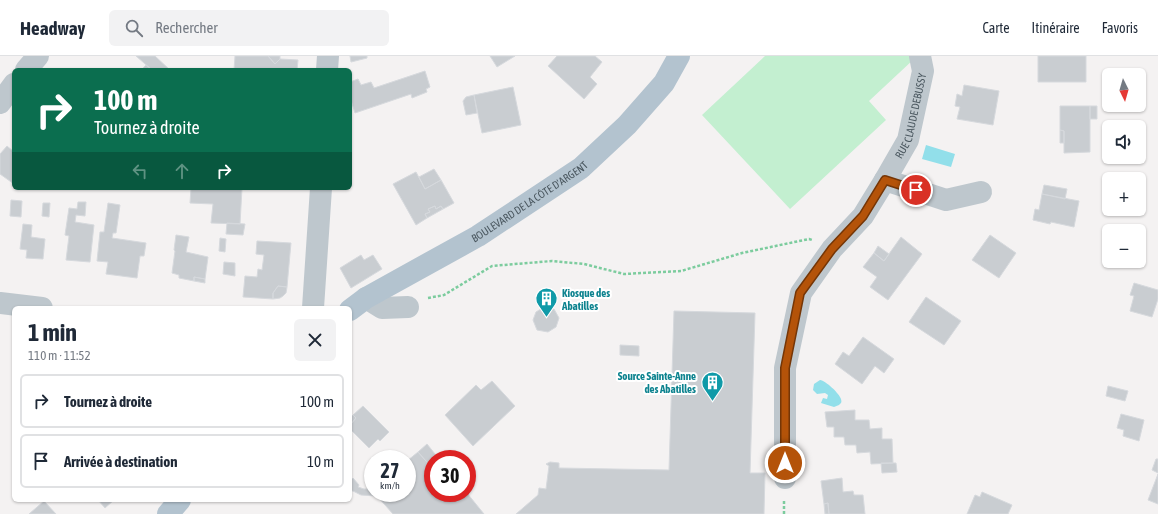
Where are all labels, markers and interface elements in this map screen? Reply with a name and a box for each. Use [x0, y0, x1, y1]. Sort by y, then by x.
search box [109, 10, 389, 46]
text: Headway [20, 17, 85, 39]
icon: search [123, 17, 145, 39]
text: Rechercher [155, 19, 218, 36]
text: Carte [983, 20, 1010, 36]
text: Itinéraire [1032, 20, 1080, 36]
text: Favoris [1102, 20, 1138, 36]
north arrow [1102, 68, 1146, 112]
map controls [1102, 68, 1146, 268]
street label: RUE CLAUDE DEBUSSY [893, 72, 928, 161]
icon: right [28, 84, 80, 136]
text: 100 m [94, 84, 157, 116]
text: Tournez à droite [94, 117, 200, 138]
button: sound [1102, 120, 1146, 164]
street label: BOULEVARD DE LA CÔTE D'ARGENT [469, 159, 590, 244]
icon: left [129, 160, 151, 182]
icon: ahead [171, 160, 193, 182]
icon: right [213, 160, 235, 182]
button: + [1102, 172, 1146, 216]
pin [899, 173, 933, 207]
icon: arrive [905, 179, 927, 201]
button: − [1102, 224, 1146, 268]
building icon: Kiosque des Abatilles [533, 286, 559, 319]
place label: Kiosque des Abatilles [561, 287, 610, 312]
text: 1 min [28, 319, 77, 346]
button: close [294, 319, 336, 361]
text: 110 m · 11:52 [28, 348, 91, 363]
building icon: Source Sainte-Anne des Abatilles [699, 369, 725, 402]
place label: Source Sainte-Anne des Abatilles [618, 370, 696, 395]
icon: right [30, 390, 52, 412]
text: Tournez à droite [64, 393, 152, 410]
text: 100 m [300, 393, 334, 410]
position arrow [764, 442, 806, 484]
icon: arrive [30, 450, 52, 472]
speed limit sign: 30 [424, 450, 476, 502]
text: Arrivée à destination [64, 453, 178, 470]
text: 10 m [307, 453, 334, 470]
text: 27 [381, 459, 399, 482]
text: km/h [380, 480, 400, 491]

